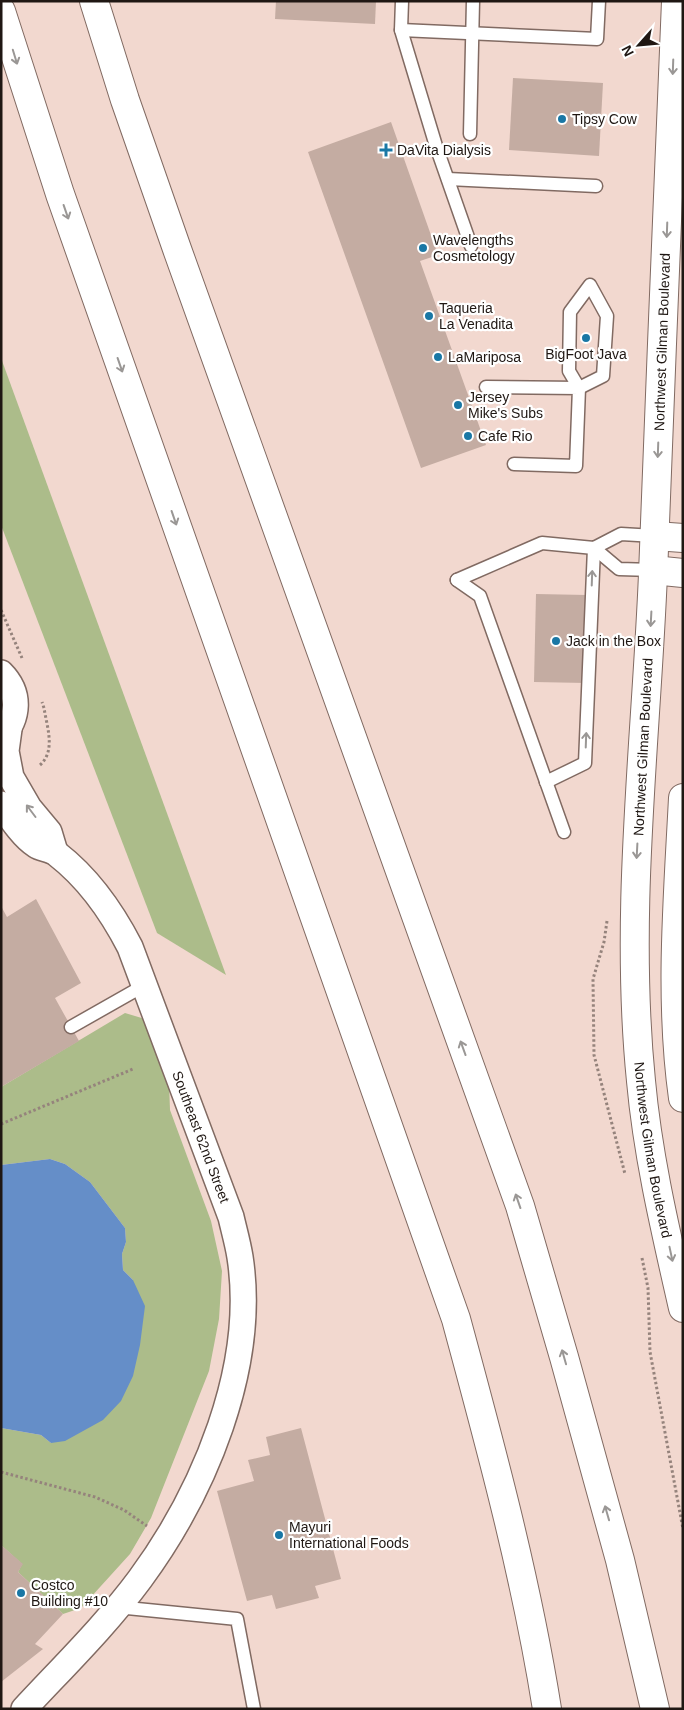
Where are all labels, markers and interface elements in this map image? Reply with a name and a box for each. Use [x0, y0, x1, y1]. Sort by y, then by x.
north arrow [614, 20, 664, 70]
text: N [618, 43, 637, 59]
one-way arrow [11, 49, 21, 65]
one-way arrow [668, 59, 678, 75]
place label: Tipsy Cow [572, 111, 638, 127]
marker: Tipsy Cow [556, 113, 568, 125]
place label: DaVita Dialysis [397, 142, 491, 158]
marker: DaVita Dialysis [379, 143, 393, 157]
one-way arrow [62, 203, 71, 219]
one-way arrow [662, 222, 671, 238]
place label: Wavelengths Cosmetology [433, 232, 515, 264]
marker: Wavelengths Cosmetology [417, 242, 429, 254]
street label: Northwest Gilman Boulevard [651, 253, 673, 431]
place label: Taqueria La Venadita [439, 300, 513, 332]
marker: Taqueria La Venadita [423, 310, 435, 322]
marker: BigFoot Java [580, 332, 592, 344]
place label: BigFoot Java [545, 346, 627, 362]
place label: LaMariposa [448, 349, 521, 365]
marker: LaMariposa [432, 351, 444, 363]
one-way arrow [116, 357, 125, 372]
place label: Jersey Mike's Subs [468, 389, 543, 421]
marker: Jersey Mike's Subs [452, 399, 464, 411]
place label: Cafe Rio [478, 428, 533, 444]
marker: Cafe Rio [462, 430, 474, 442]
one-way arrow [653, 442, 663, 458]
one-way arrow [170, 510, 179, 525]
one-way arrow [588, 570, 597, 586]
one-way arrow [646, 611, 655, 627]
place label: Jack in the Box [566, 633, 661, 649]
marker: Jack in the Box [550, 635, 562, 647]
street label: Northwest Gilman Boulevard [630, 658, 656, 836]
one-way arrow [581, 732, 591, 748]
one-way arrow [26, 804, 36, 818]
one-way arrow [633, 843, 642, 859]
one-way arrow [458, 1041, 467, 1056]
street label: Northwest Gilman Boulevard [631, 1061, 675, 1239]
street label: Southeast 62nd Street [169, 1069, 233, 1205]
one-way arrow [513, 1194, 522, 1209]
one-way arrow [667, 1245, 676, 1261]
one-way arrow [559, 1349, 569, 1365]
one-way arrow [602, 1506, 611, 1522]
place label: Mayuri International Foods [289, 1519, 409, 1551]
marker: Mayuri International Foods [273, 1529, 285, 1541]
place label: Costco Building #10 [31, 1577, 108, 1609]
marker: Costco Building #10 [15, 1587, 27, 1599]

